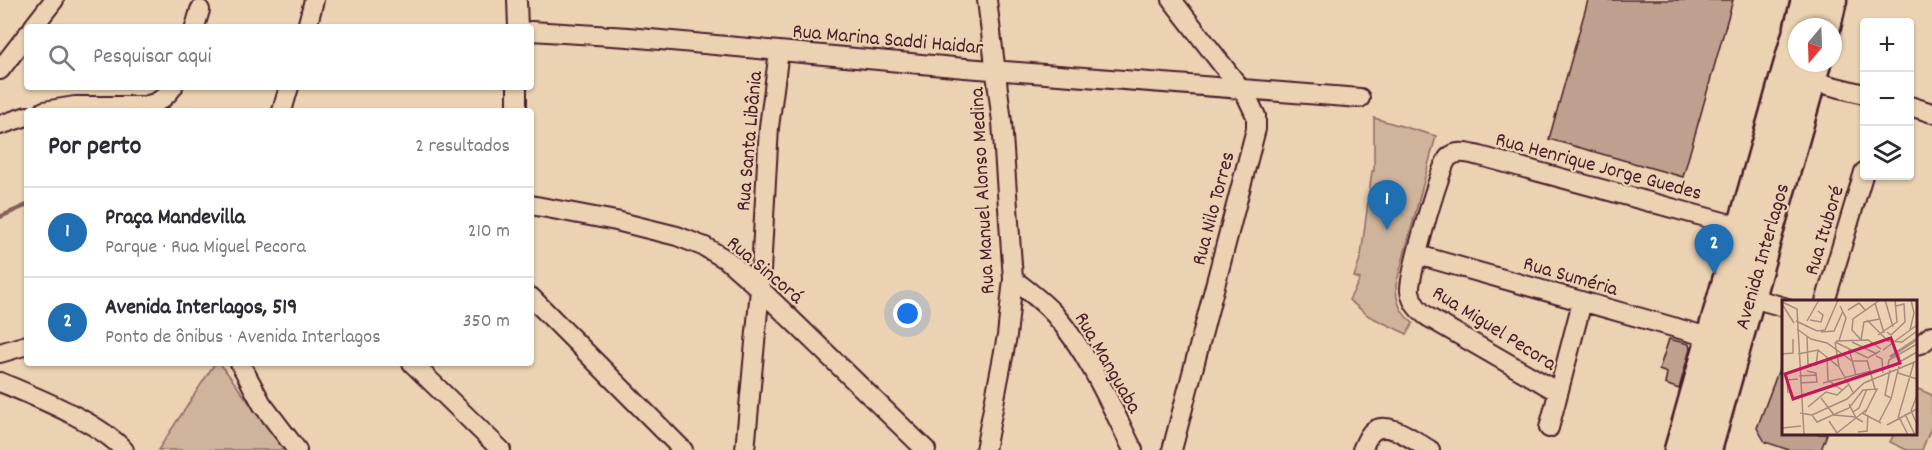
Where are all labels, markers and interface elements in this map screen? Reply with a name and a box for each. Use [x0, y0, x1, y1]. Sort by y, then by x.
street label: Rua Marina Saddi Haidar [791, 18, 985, 64]
north arrow [1788, 18, 1842, 72]
map controls [1860, 18, 1914, 180]
button: + [1860, 18, 1914, 72]
search box [24, 24, 534, 90]
icon: search [45, 41, 78, 74]
text: Pesquisar aqui [93, 42, 212, 73]
street label: Rua Santa Libânia [730, 69, 772, 213]
button: − [1860, 72, 1914, 126]
street label: Rua Manuel Alonso Medina [964, 85, 1004, 295]
street label: Rua Henrique Jorge Guedes [1492, 126, 1705, 210]
button: layers [1860, 126, 1914, 180]
text: Por perto [48, 129, 141, 166]
text: 2 resultados [415, 133, 510, 161]
street label: Rua Nilo Torres [1185, 148, 1245, 269]
pin: 1 [1368, 180, 1406, 230]
street label: Avenida Interlagos [1729, 180, 1799, 333]
street label: Rua Ituboré [1798, 182, 1854, 280]
text: Praça Mandevilla [105, 203, 245, 234]
text: 1 [65, 218, 70, 246]
text: 210 m [468, 218, 510, 246]
pin: 2 [1694, 224, 1734, 274]
street label: Rua Sincorá [719, 230, 810, 313]
text: Parque · Rua Miguel Pecora [105, 234, 306, 262]
street label: Rua Suméria [1519, 250, 1622, 306]
street label: Rua Miguel Pecora [1425, 279, 1562, 380]
text: Avenida Interlagos, 519 [105, 293, 297, 324]
your location [893, 299, 922, 328]
inset map [1782, 300, 1917, 435]
street label: Rua Manguaba [1065, 307, 1148, 421]
text: 2 [63, 308, 72, 336]
text: 350 m [463, 308, 510, 336]
text: Ponto de ônibus · Avenida Interlagos [105, 324, 381, 352]

